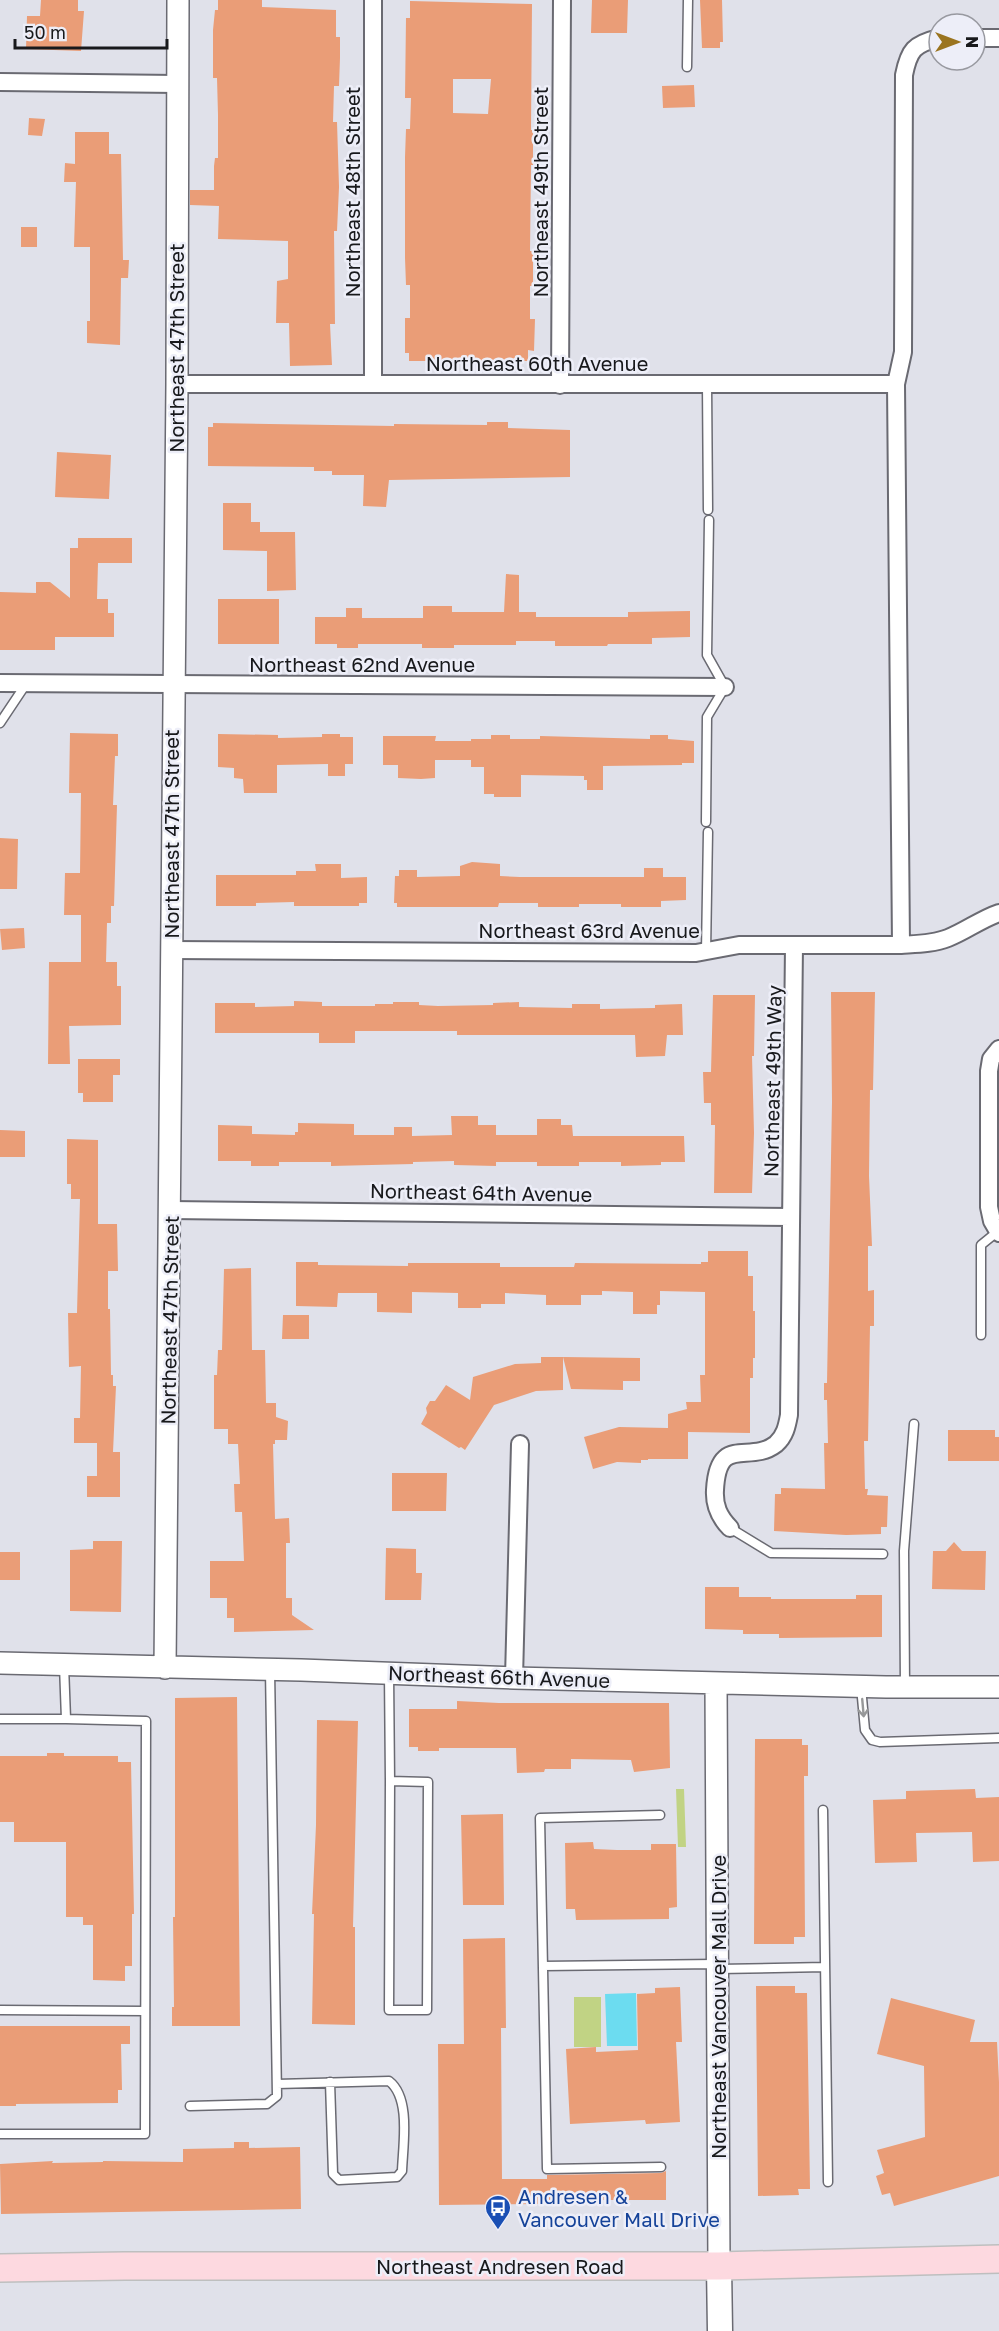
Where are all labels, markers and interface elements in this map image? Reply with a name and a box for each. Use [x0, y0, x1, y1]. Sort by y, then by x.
scale bar [15, 12, 166, 50]
north arrow [927, 12, 987, 72]
text: 50 m [24, 21, 66, 43]
text: N [962, 36, 982, 48]
street label: Northeast 48th Street [340, 86, 364, 298]
street label: Northeast 49th Street [528, 87, 552, 298]
street label: Northeast 47th Street [164, 243, 188, 453]
street label: Northeast 60th Avenue [426, 351, 648, 375]
street label: Northeast 62nd Avenue [249, 652, 475, 676]
street label: Northeast 47th Street [159, 729, 183, 939]
street label: Northeast 63rd Avenue [478, 918, 700, 942]
street label: Northeast 49th Way [758, 985, 786, 1177]
street label: Northeast 64th Avenue [370, 1178, 592, 1206]
street label: Northeast 47th Street [155, 1215, 183, 1425]
street label: Northeast 66th Avenue [387, 1660, 611, 1692]
one-way arrow [858, 1698, 869, 1718]
street label: Northeast Vancouver Mall Drive [706, 1855, 730, 2159]
place label: Andresen & Vancouver Mall Drive [518, 2184, 720, 2231]
bus stop icon: Andresen & Vancouver Mall Drive [483, 2193, 513, 2231]
street label: Northeast Andresen Road [376, 2254, 624, 2278]

